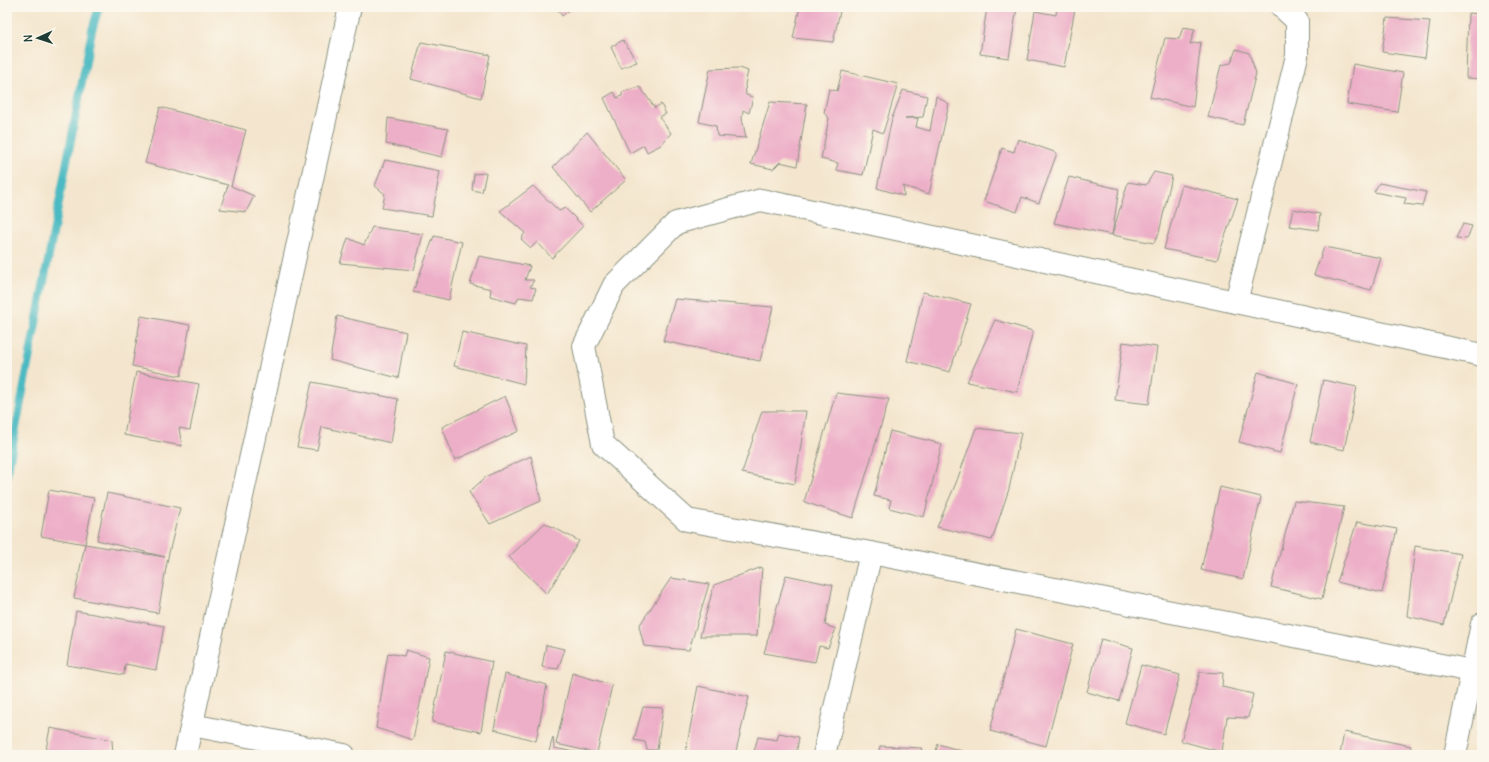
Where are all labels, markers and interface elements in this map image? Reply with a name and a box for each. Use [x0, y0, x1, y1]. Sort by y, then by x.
north arrow [18, 18, 58, 58]
text: N [21, 34, 35, 43]

